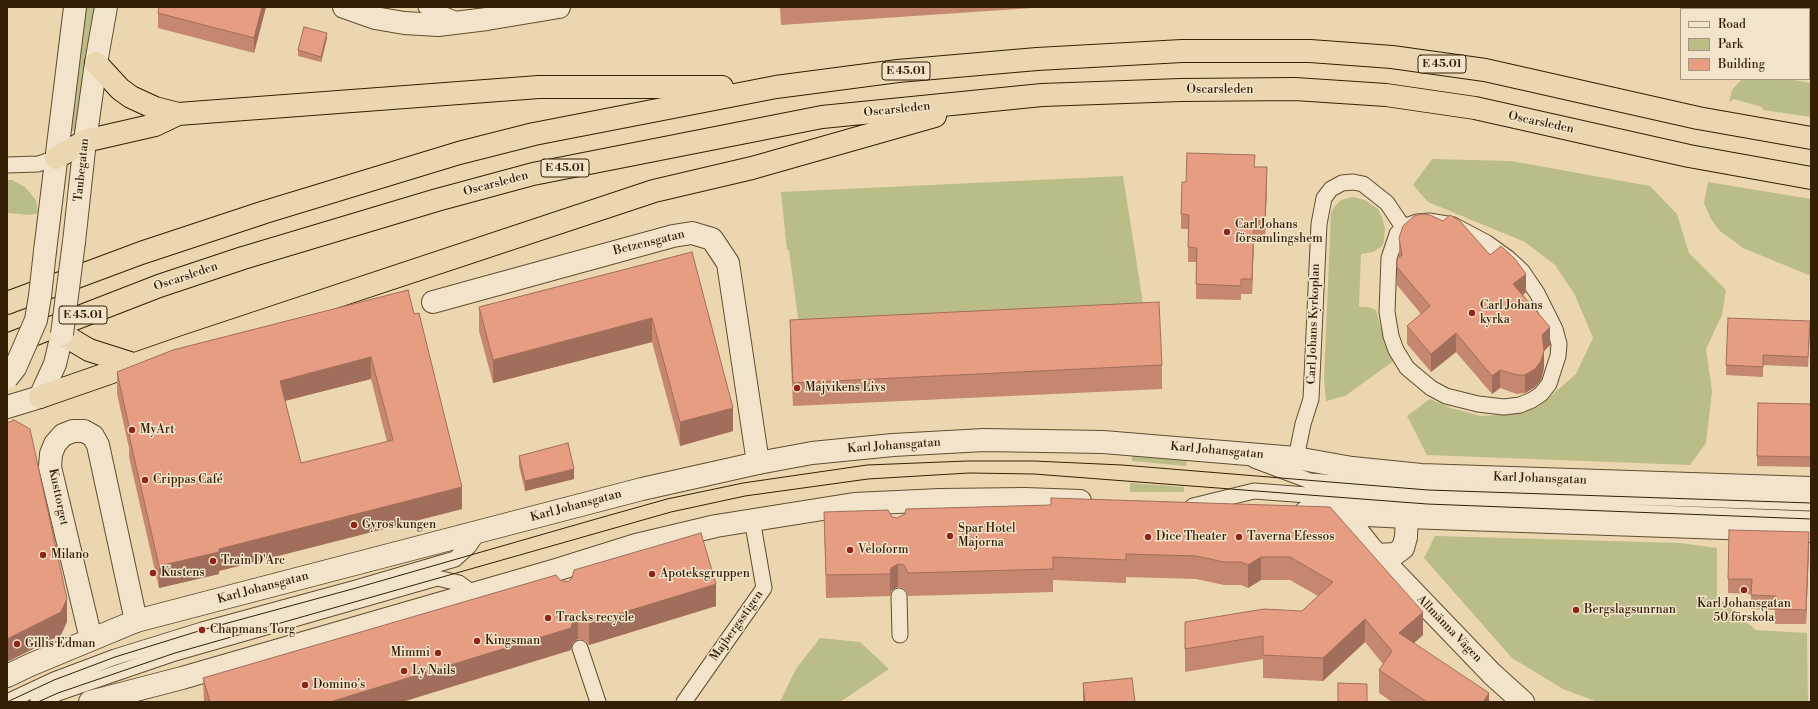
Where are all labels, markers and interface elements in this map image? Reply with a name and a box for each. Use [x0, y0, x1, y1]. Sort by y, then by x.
legend [1680, 8, 1810, 80]
text: Road [1718, 17, 1746, 32]
text: Park [1718, 37, 1743, 52]
road number: E 45.01 [1418, 55, 1466, 73]
text: Building [1718, 57, 1765, 72]
road number: E 45.01 [882, 62, 930, 80]
street label: Oscarsleden [1187, 83, 1253, 97]
street label: Oscarsleden [863, 99, 931, 121]
street label: Oscarsleden [1507, 109, 1575, 137]
street label: Taubegatan [72, 138, 92, 202]
road number: E 45.01 [541, 159, 589, 177]
street label: Oscarsleden [462, 168, 530, 200]
place label: Carl Johans församlingshem [1235, 218, 1323, 246]
street label: Betzensgatan [612, 227, 686, 259]
marker: Carl Johans församlingshem [1222, 227, 1232, 237]
street label: Oscarsleden [152, 259, 220, 295]
street label: Carl Johans Kyrkoplan [1305, 263, 1323, 385]
place label: Carl Johans kyrka [1480, 299, 1543, 327]
road number: E 45.01 [59, 306, 107, 324]
marker: Carl Johans kyrka [1467, 308, 1477, 318]
place label: Majvikens Livs [805, 381, 886, 395]
marker: Majvikens Livs [792, 383, 802, 393]
place label: MyArt [140, 423, 174, 437]
marker: MyArt [127, 425, 137, 435]
street label: Karl Johansgatan [847, 436, 941, 456]
street label: Karl Johansgatan [1170, 440, 1264, 462]
street label: Kusttorget [45, 467, 71, 527]
street label: Karl Johansgatan [1493, 470, 1587, 488]
place label: Crippas Café [153, 473, 223, 487]
marker: Crippas Café [140, 475, 150, 485]
street label: Karl Johansgatan [529, 487, 623, 525]
place label: Gyros kungen [362, 518, 436, 532]
marker: Gyros kungen [349, 520, 359, 530]
place label: Spar Hotel Majorna [958, 522, 1016, 550]
place label: Dice Theater [1156, 530, 1227, 544]
place label: Taverna Efessos [1247, 530, 1335, 544]
marker: Spar Hotel Majorna [945, 531, 955, 541]
marker: Dice Theater [1143, 532, 1153, 542]
marker: Taverna Efessos [1234, 532, 1244, 542]
place label: Veloform [858, 543, 909, 557]
marker: Veloform [845, 545, 855, 555]
place label: Milano [51, 548, 89, 562]
marker: Milano [38, 550, 48, 560]
place label: Train D'Arc [221, 554, 285, 568]
marker: Train D'Arc [208, 556, 218, 566]
place label: Kustens [161, 566, 205, 580]
place label: Apoteksgruppen [660, 567, 750, 581]
marker: Kustens [148, 568, 158, 578]
street label: Karl Johansgatan [216, 569, 310, 607]
marker: Apoteksgruppen [647, 569, 657, 579]
marker: Karl Johansgatan 50 förskola [1739, 585, 1749, 595]
street label: Majbergsstigen [707, 588, 767, 664]
street label: Allmänna Vägen [1413, 592, 1485, 666]
place label: Karl Johansgatan 50 förskola [1697, 597, 1791, 625]
place label: Bergslagsunrnan [1584, 603, 1676, 617]
marker: Bergslagsunrnan [1571, 605, 1581, 615]
place label: Tracks recycle [556, 611, 634, 625]
marker: Tracks recycle [543, 613, 553, 623]
place label: Chapmans Torg [210, 623, 295, 637]
marker: Chapmans Torg [197, 625, 207, 635]
place label: Kingsman [485, 634, 540, 648]
marker: Kingsman [472, 636, 482, 646]
place label: Gillis Edman [25, 637, 95, 651]
marker: Gillis Edman [12, 639, 22, 649]
place label: Mimmi [390, 646, 430, 660]
marker: Mimmi [433, 648, 443, 658]
place label: Ly Nails [412, 664, 456, 678]
marker: Ly Nails [399, 666, 409, 676]
place label: Domino's [313, 678, 365, 692]
marker: Domino's [300, 680, 310, 690]

